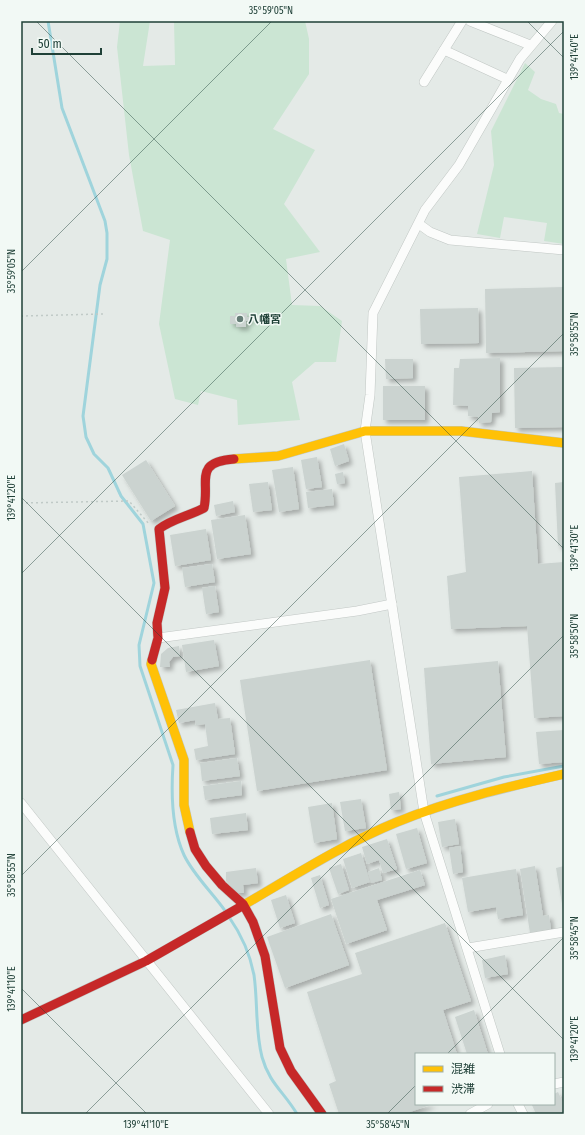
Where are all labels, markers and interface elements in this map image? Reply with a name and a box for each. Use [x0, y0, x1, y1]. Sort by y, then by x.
text: 35°59'05"N [249, 5, 293, 17]
scale bar [32, 30, 101, 56]
text: 139°41'40"E [569, 34, 581, 80]
text: 50 m [38, 37, 62, 51]
text: 35°59'05"N [6, 249, 18, 293]
text: 35°58'55"N [569, 312, 581, 356]
place label: 八幡宮 [248, 313, 281, 326]
marker: 八幡宮 [235, 314, 245, 324]
text: 139°41'20"E [6, 475, 18, 521]
text: 139°41'30"E [569, 525, 581, 571]
text: 35°58'50"N [569, 614, 581, 658]
text: 35°58'55"N [6, 853, 18, 897]
text: 35°58'45"N [569, 916, 581, 960]
text: 139°41'10"E [6, 966, 18, 1012]
text: 139°41'20"E [569, 1016, 581, 1062]
legend [415, 1053, 555, 1105]
text: 混雑 [451, 1062, 475, 1076]
text: 渋滞 [451, 1082, 475, 1096]
text: 139°41'10"E [123, 1119, 169, 1131]
text: 35°58'45"N [366, 1119, 410, 1131]

